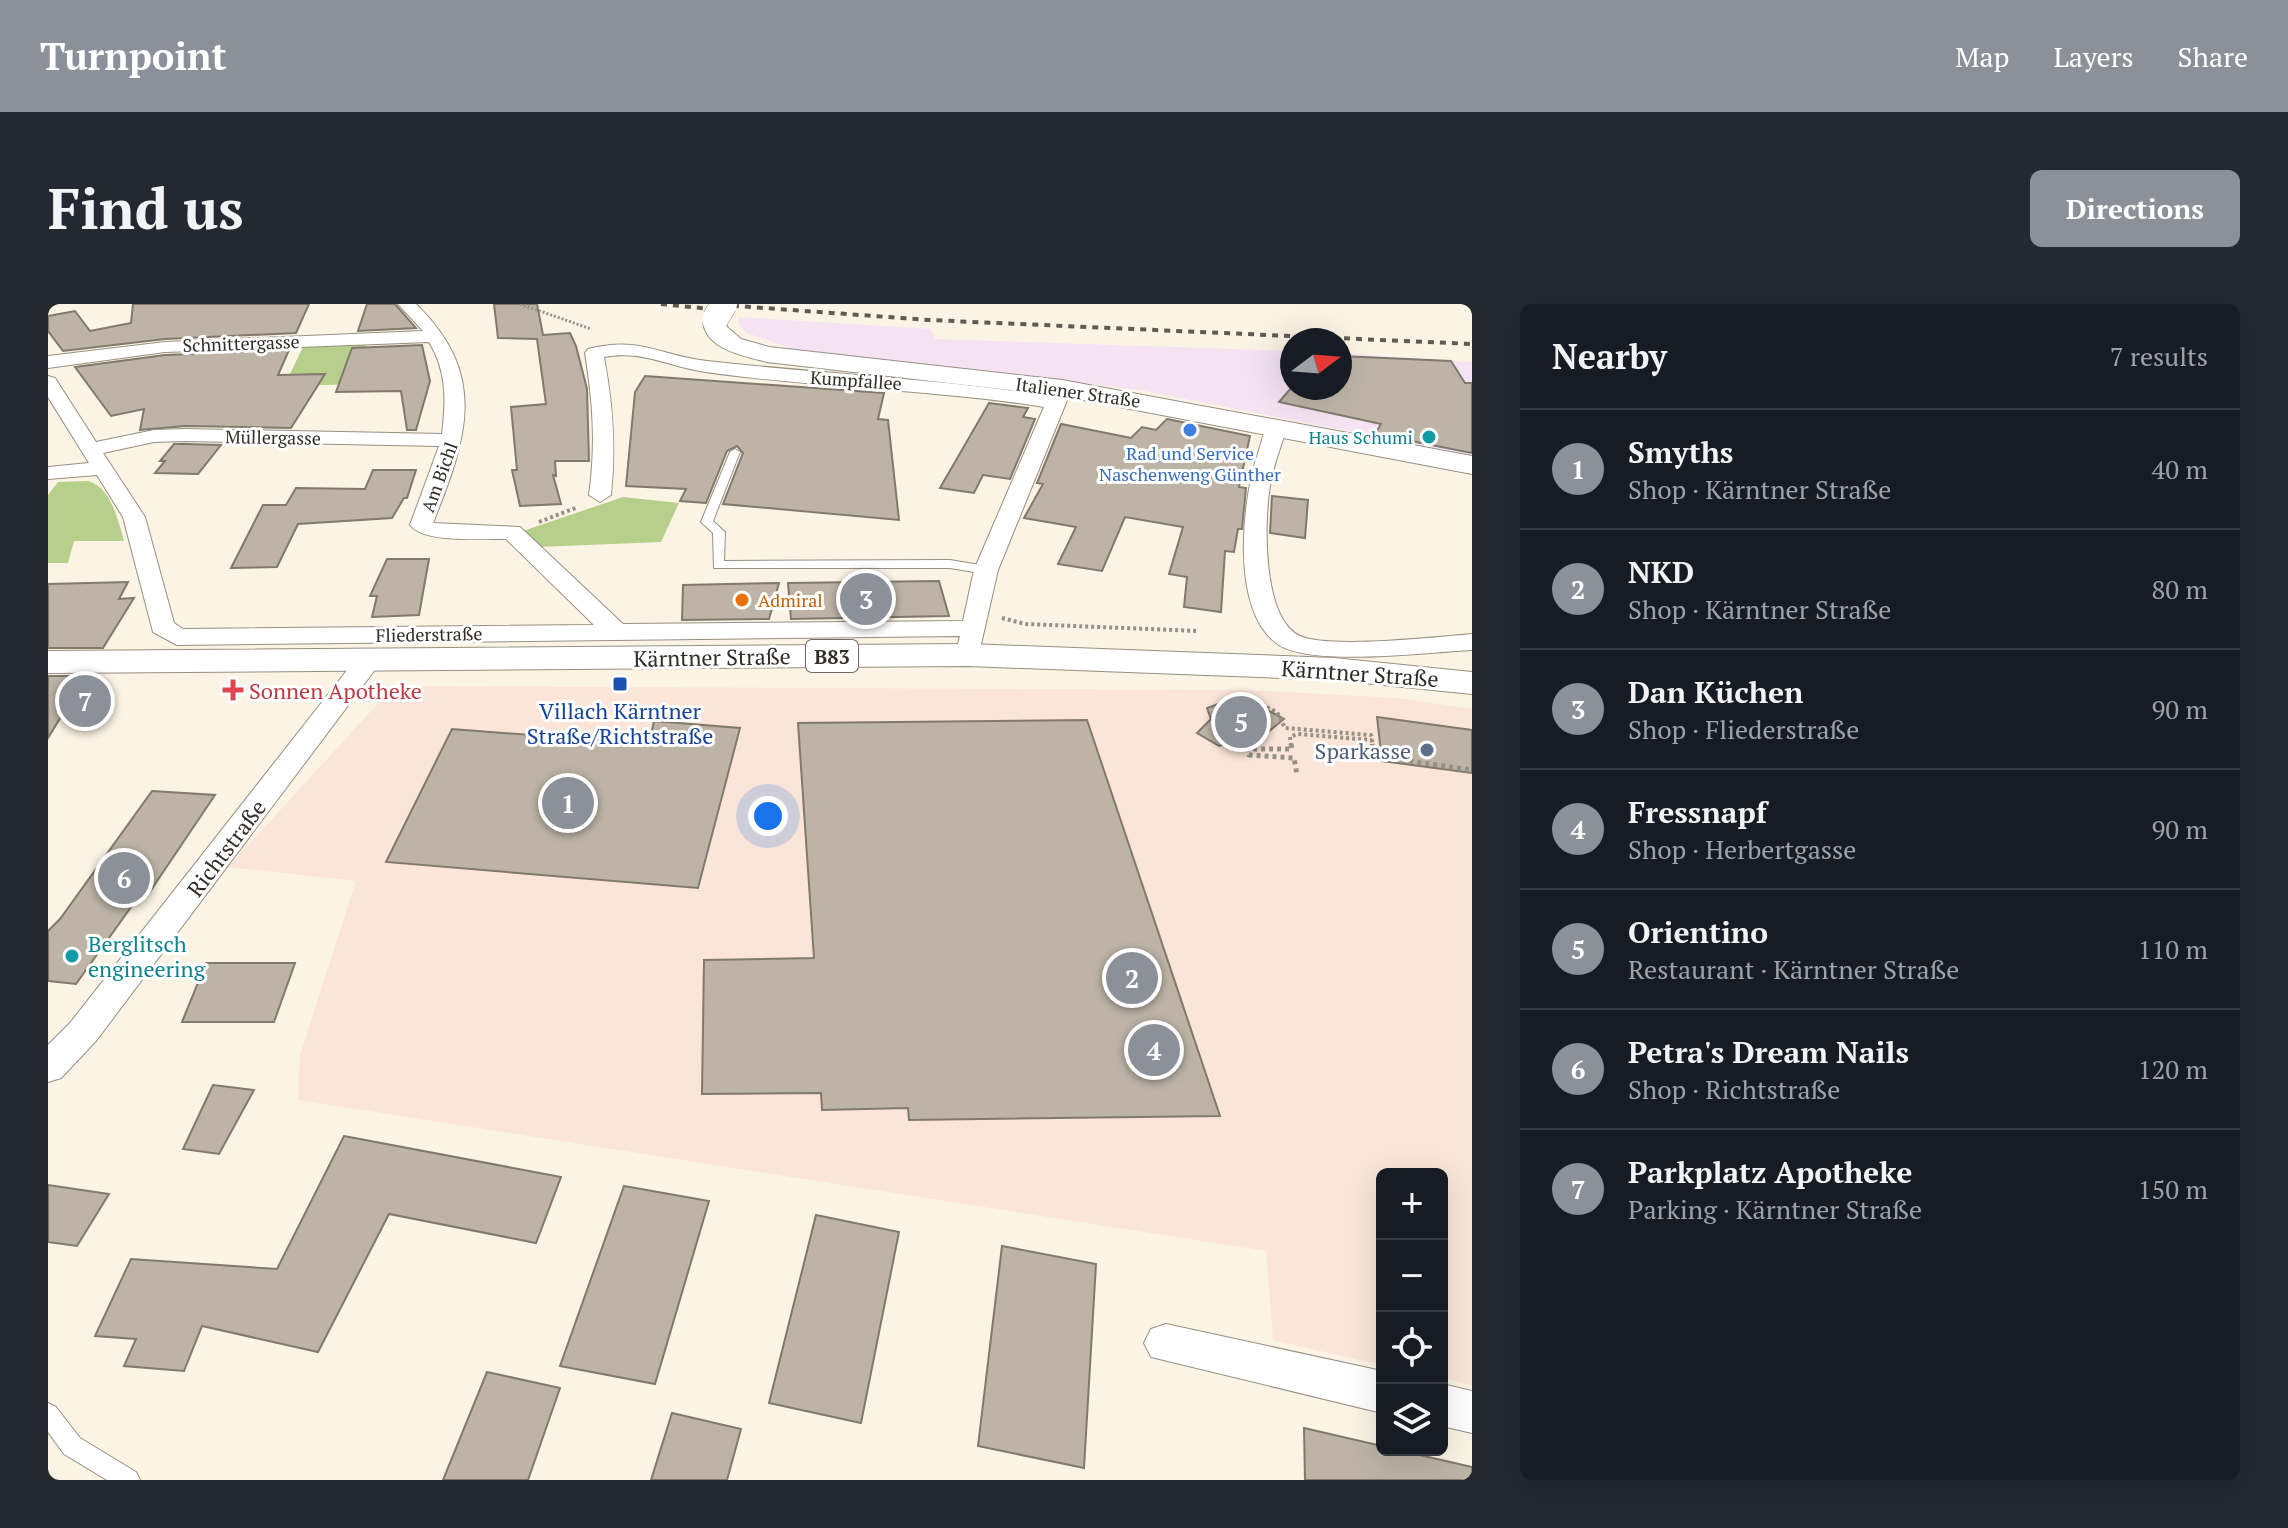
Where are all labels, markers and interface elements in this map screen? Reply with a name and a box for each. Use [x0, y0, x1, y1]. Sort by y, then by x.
text: Turnpoint [40, 31, 227, 81]
text: Map [1955, 38, 2009, 75]
text: Layers [2053, 38, 2134, 75]
text: Share [2178, 38, 2248, 75]
button: Directions [2030, 170, 2240, 247]
text: Find us [48, 171, 244, 245]
north arrow [1280, 328, 1352, 400]
street label: Schnittergasse [182, 329, 300, 357]
text: Nearby [1552, 334, 1667, 379]
text: 7 results [2110, 339, 2208, 373]
street label: Kumpfallee [809, 365, 903, 395]
street label: Italiener Straße [1014, 371, 1142, 413]
marker: Rad und Service Naschenweng Günther [1181, 421, 1199, 439]
street label: Müllergasse [225, 424, 321, 450]
place label: Haus Schumi [1308, 425, 1413, 449]
marker: Haus Schumi [1420, 428, 1438, 446]
text: Smyths [1628, 432, 1733, 472]
street label: Am Bichl [415, 439, 463, 515]
place label: Rad und Service Naschenweng Günther [1099, 441, 1281, 486]
text: 1 [1571, 452, 1585, 486]
text: 40 m [2152, 452, 2208, 486]
text: Shop · Kärntner Straße [1628, 472, 1891, 506]
text: NKD [1628, 552, 1694, 592]
pin: 3 [840, 569, 892, 629]
text: 2 [1571, 572, 1585, 606]
text: 80 m [2152, 572, 2208, 606]
place label: Admiral [758, 588, 823, 612]
marker: Admiral [733, 591, 751, 609]
text: Shop · Kärntner Straße [1628, 592, 1891, 626]
street label: Fliederstraße [375, 621, 483, 647]
road number: B83 [806, 640, 858, 672]
street label: Kärntner Straße [633, 641, 791, 673]
street label: Kärntner Straße [1280, 653, 1440, 693]
pin: 7 [59, 671, 111, 731]
text: Dan Küchen [1628, 672, 1803, 712]
marker: Villach Kärntner Straße/Richtstraße [611, 675, 629, 693]
place label: Sonnen Apotheke [249, 676, 422, 705]
marker: Sonnen Apotheke [224, 681, 242, 699]
pin: 5 [1215, 692, 1267, 752]
text: 3 [1571, 692, 1585, 726]
text: 90 m [2152, 692, 2208, 726]
place label: Villach Kärntner Straße/Richtstraße [527, 696, 713, 750]
text: Shop · Fliederstraße [1628, 712, 1859, 746]
place label: Sparkasse [1315, 736, 1411, 765]
marker: Sparkasse [1418, 741, 1436, 759]
pin: 1 [542, 773, 594, 833]
text: Fressnapf [1628, 792, 1767, 832]
street label: Richtstraße [180, 794, 272, 902]
your location [748, 796, 788, 836]
text: 4 [1571, 812, 1585, 846]
text: 90 m [2152, 812, 2208, 846]
text: Shop · Herbertgasse [1628, 832, 1856, 866]
pin: 6 [98, 848, 150, 908]
text: Orientino [1628, 912, 1768, 952]
place label: Berglitsch engineering [88, 929, 206, 983]
text: 5 [1571, 932, 1585, 966]
text: 110 m [2138, 932, 2208, 966]
marker: Berglitsch engineering [63, 947, 81, 965]
pin: 2 [1106, 948, 1158, 1008]
text: Restaurant · Kärntner Straße [1628, 952, 1959, 986]
pin: 4 [1128, 1020, 1180, 1080]
text: Petra's Dream Nails [1628, 1032, 1909, 1072]
text: 6 [1571, 1052, 1585, 1086]
text: 120 m [2138, 1052, 2208, 1086]
text: Shop · Richtstraße [1628, 1072, 1840, 1106]
text: Parkplatz Apotheke [1628, 1152, 1912, 1192]
map controls [1376, 1168, 1448, 1456]
button: + [1376, 1168, 1448, 1240]
text: 7 [1571, 1172, 1585, 1206]
text: 150 m [2138, 1172, 2208, 1206]
text: Parking · Kärntner Straße [1628, 1192, 1922, 1226]
button: − [1376, 1240, 1448, 1312]
button: locate [1376, 1312, 1448, 1384]
button: layers [1376, 1384, 1448, 1456]

